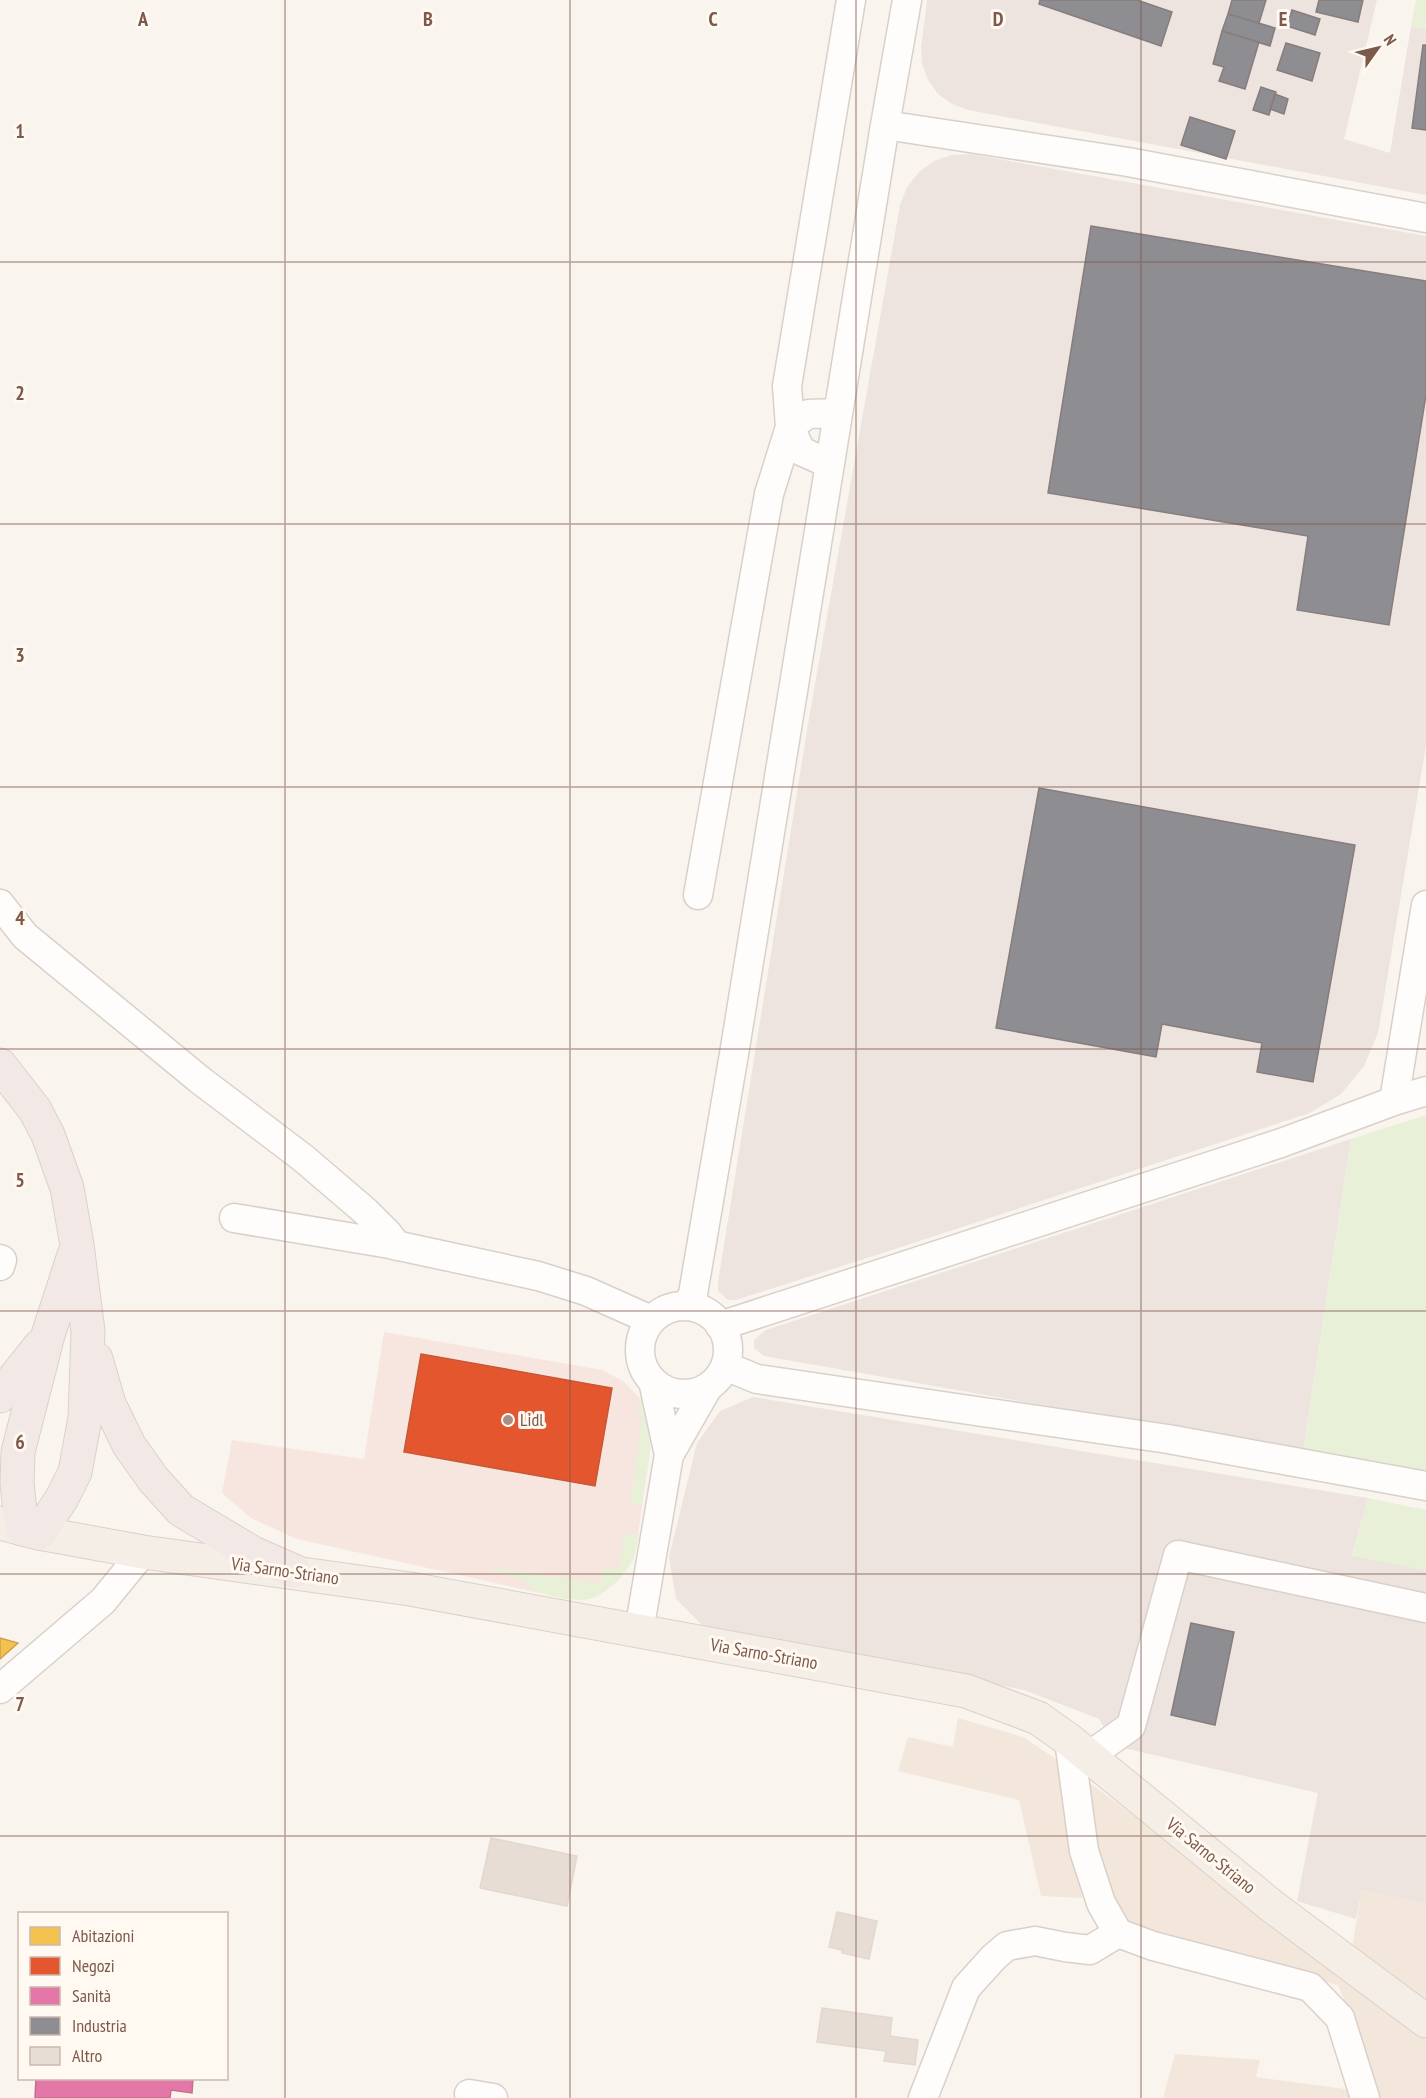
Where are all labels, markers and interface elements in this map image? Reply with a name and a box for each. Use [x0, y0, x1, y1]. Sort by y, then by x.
text: A [137, 6, 149, 32]
text: B [423, 6, 433, 32]
text: C [708, 6, 718, 32]
text: D [993, 6, 1004, 32]
text: E [1279, 6, 1287, 32]
north arrow [1348, 18, 1408, 78]
text: N [1380, 30, 1401, 49]
text: 1 [15, 118, 25, 144]
text: 2 [15, 380, 25, 406]
text: 3 [15, 642, 25, 668]
text: 4 [15, 905, 25, 931]
text: 5 [15, 1167, 25, 1193]
place label: Lidl [520, 1408, 544, 1431]
marker: Lidl [501, 1413, 515, 1427]
text: 6 [15, 1429, 25, 1455]
street label: Via Sarno-Striano [229, 1551, 341, 1589]
street label: Via Sarno-Striano [708, 1633, 820, 1674]
text: 7 [15, 1691, 25, 1717]
street label: Via Sarno-Striano [1161, 1812, 1261, 1899]
legend [18, 1912, 228, 2080]
text: Abitazioni [72, 1924, 134, 1947]
text: Negozi [72, 1954, 115, 1977]
text: Sanità [72, 1984, 111, 2007]
text: Industria [72, 2014, 127, 2037]
text: Altro [72, 2044, 103, 2067]

